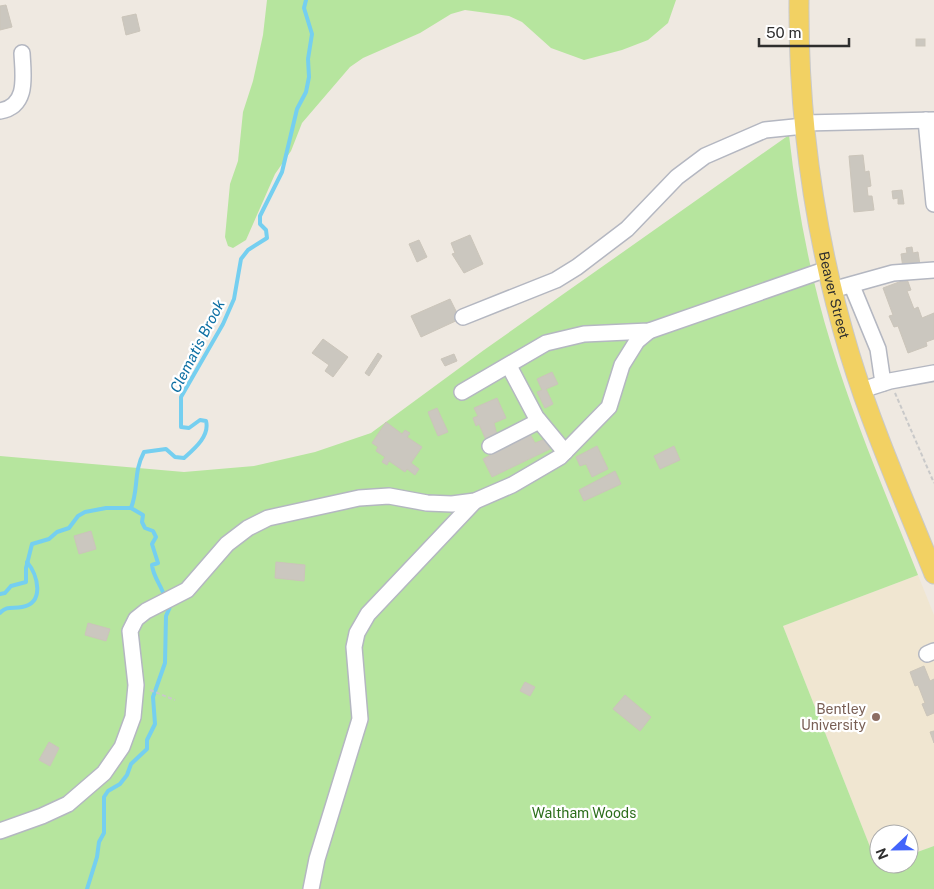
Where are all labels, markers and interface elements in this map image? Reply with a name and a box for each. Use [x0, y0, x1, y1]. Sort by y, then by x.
scale bar [759, 15, 849, 47]
text: 50 m [766, 24, 801, 41]
street label: Beaver Street [816, 250, 853, 341]
water label: Clematis Brook [166, 296, 228, 395]
place label: Bentley University [801, 701, 867, 733]
marker: Bentley University [870, 711, 882, 723]
park label: Waltham Woods [532, 805, 636, 821]
north arrow [869, 824, 919, 874]
text: N [872, 846, 891, 862]

